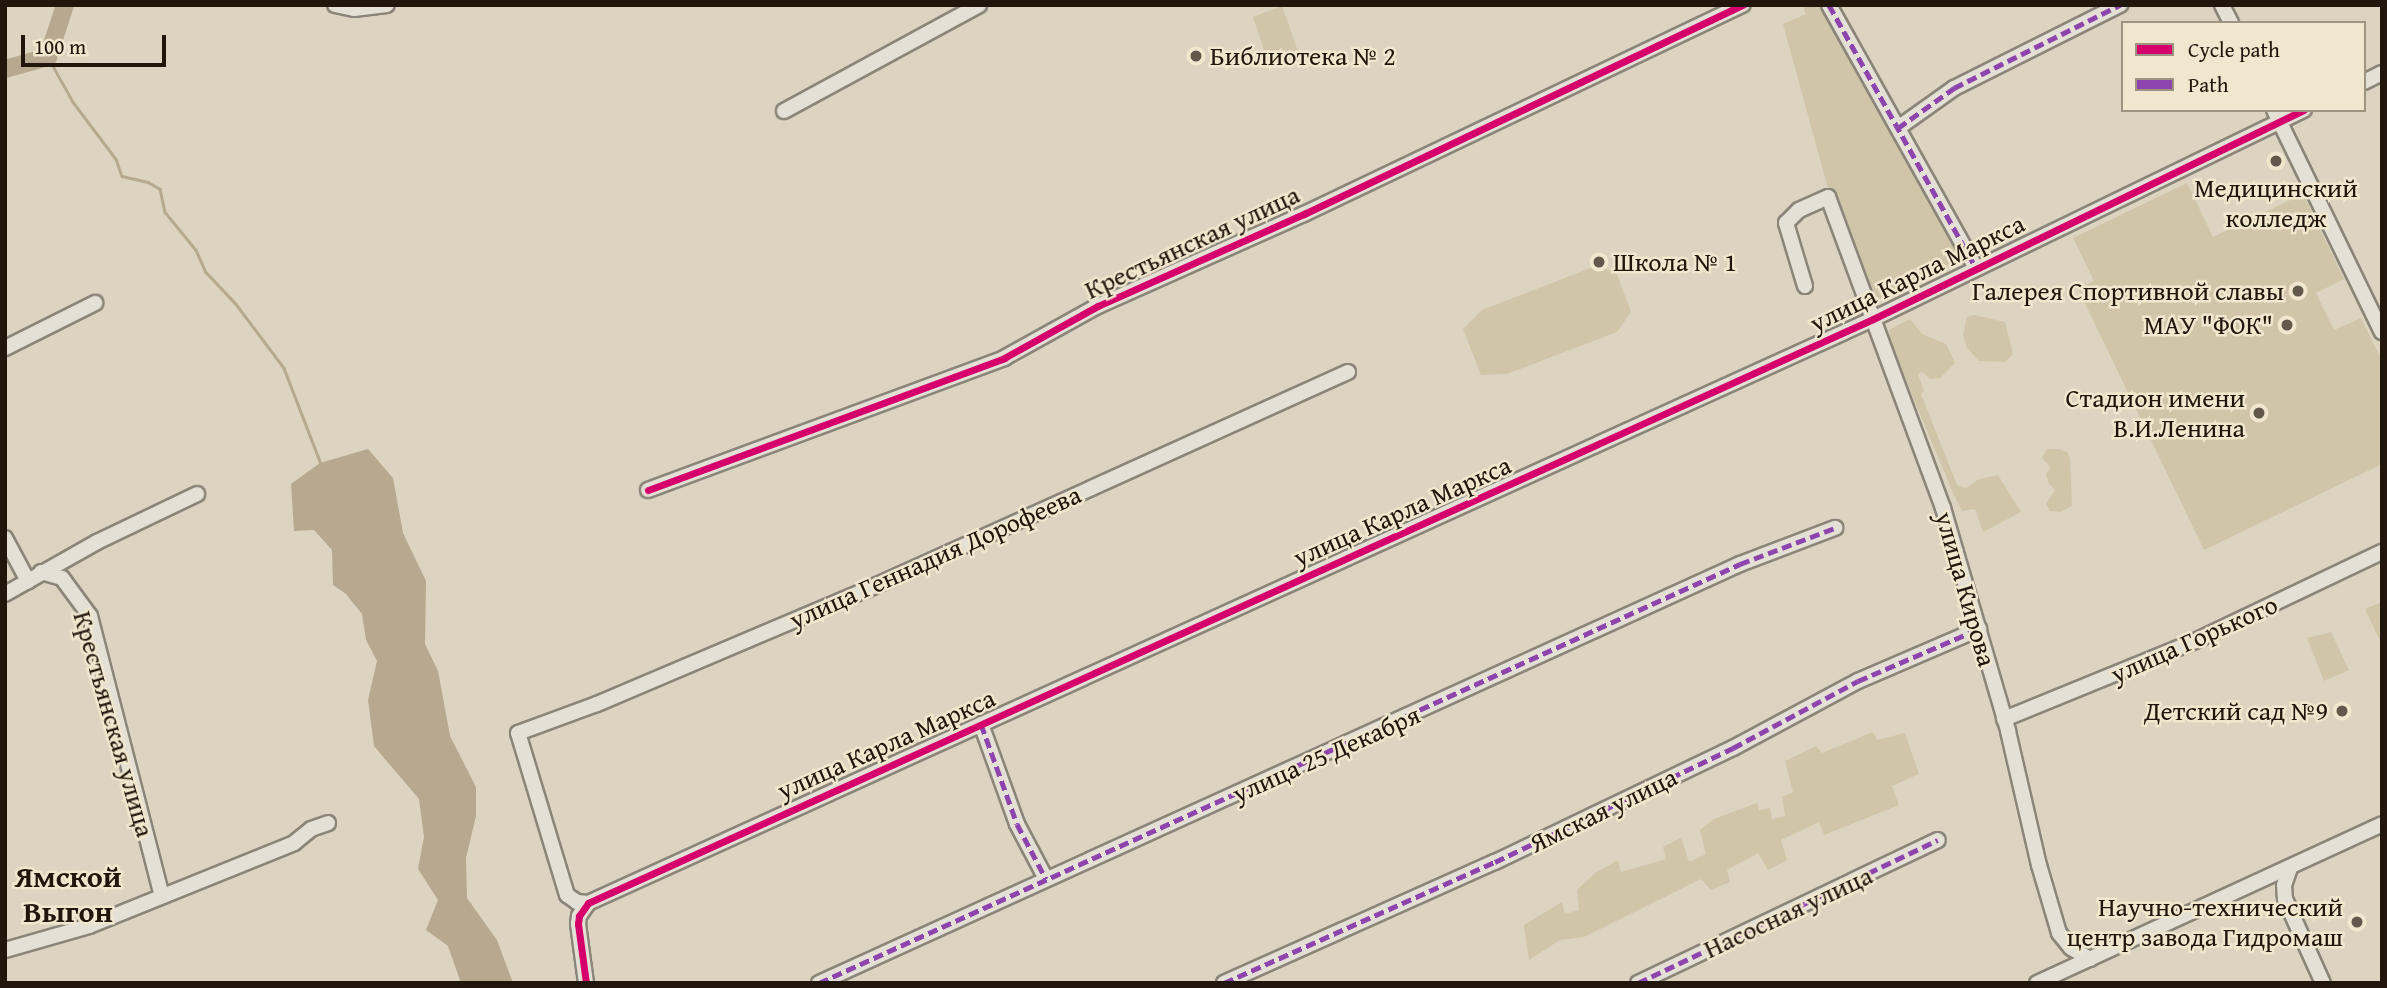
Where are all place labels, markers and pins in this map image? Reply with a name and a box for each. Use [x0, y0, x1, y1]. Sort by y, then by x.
place label: Библиотека № 2 [1210, 40, 1396, 72]
marker: Библиотека № 2 [1188, 48, 1204, 64]
marker: Медицинский колледж [2268, 153, 2284, 169]
place label: Медицинский колледж [2194, 172, 2358, 234]
place label: Школа № 1 [1613, 246, 1737, 278]
marker: Школа № 1 [1591, 254, 1607, 270]
place label: Галерея Спортивной славы [1972, 275, 2284, 307]
marker: Галерея Спортивной славы [2290, 283, 2306, 299]
place label: МАУ "ФОК" [2144, 309, 2273, 341]
marker: МАУ "ФОК" [2279, 317, 2295, 333]
place label: Стадион имени В.И.Ленина [2065, 382, 2245, 444]
marker: Стадион имени В.И.Ленина [2251, 405, 2267, 421]
place label: Детский сад №9 [2144, 695, 2328, 727]
marker: Детский сад №9 [2334, 703, 2350, 719]
place label: Научно-технический центр завода Гидромаш [2067, 891, 2343, 953]
marker: Научно-технический центр завода Гидромаш [2349, 914, 2365, 930]

